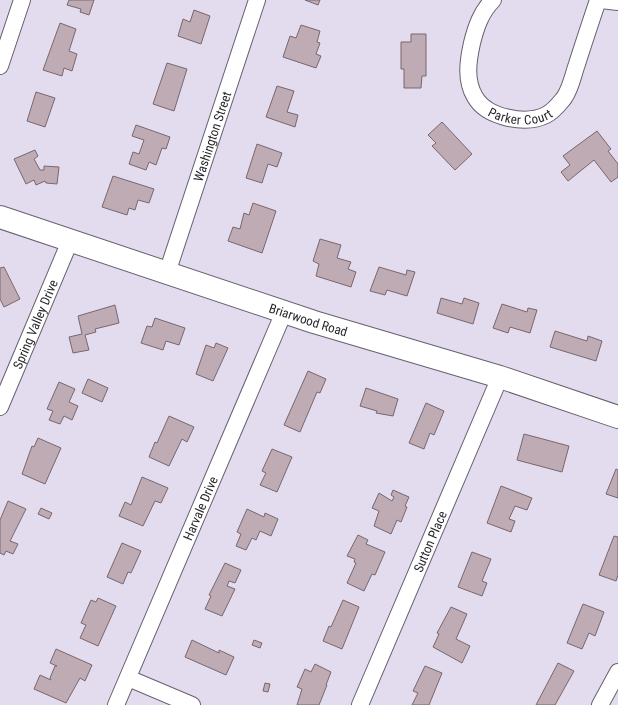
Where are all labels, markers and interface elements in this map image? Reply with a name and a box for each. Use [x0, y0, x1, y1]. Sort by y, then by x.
street label: Washington Street [190, 89, 234, 183]
street label: Parker Court [486, 104, 555, 127]
street label: Spring Valley Drive [10, 277, 60, 371]
street label: Briarwood Road [267, 300, 349, 339]
street label: Harvale Drive [180, 474, 220, 542]
street label: Sutton Place [410, 508, 450, 574]

